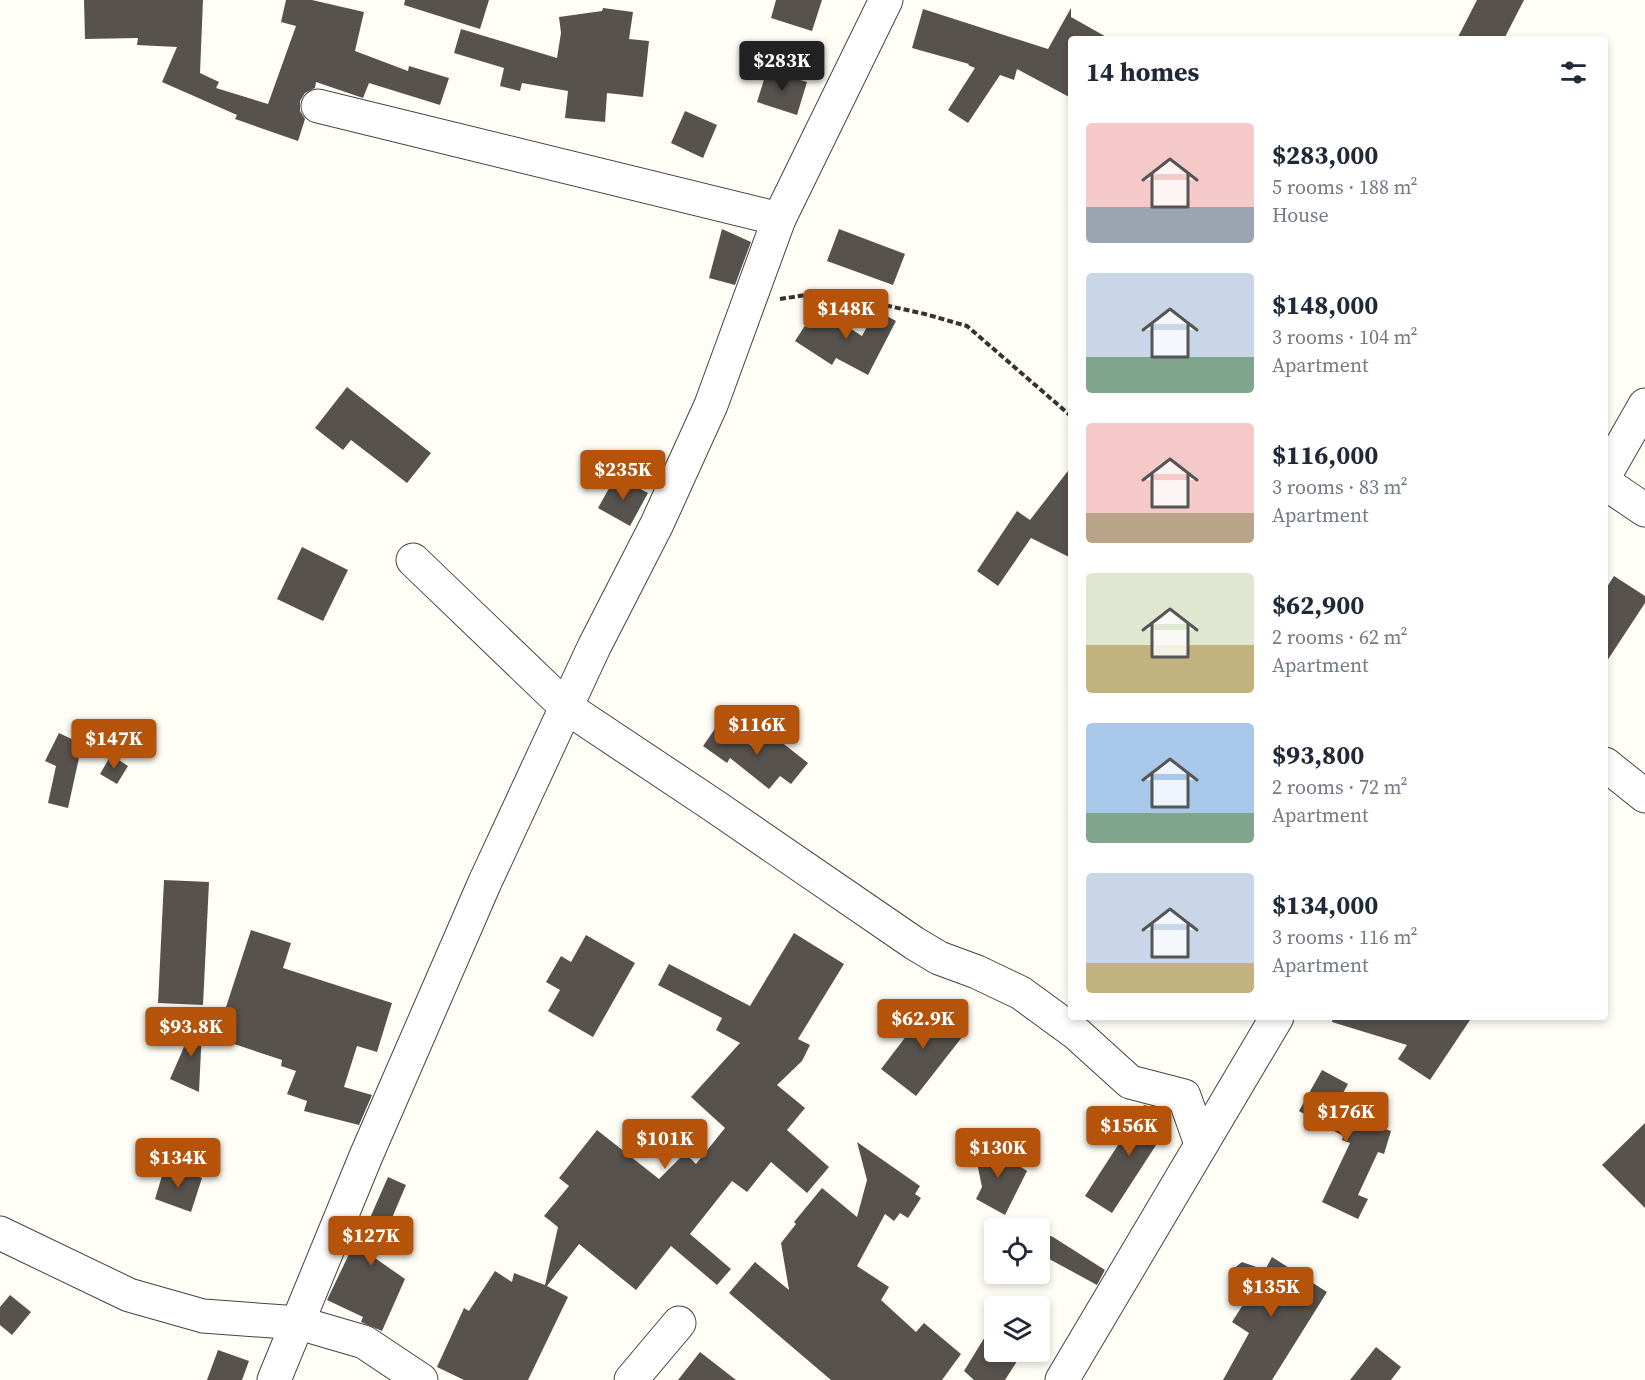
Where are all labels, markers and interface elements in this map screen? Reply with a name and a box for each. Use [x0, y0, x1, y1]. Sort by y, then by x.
pin: $283K [740, 41, 824, 92]
text: $283K [753, 46, 811, 74]
text: 14 homes [1086, 54, 1199, 90]
icon: filters [1557, 56, 1590, 89]
text: $283,000 [1272, 137, 1378, 173]
icon: home [1134, 147, 1206, 219]
text: 5 rooms · 188 m² [1272, 173, 1418, 201]
text: House [1272, 201, 1329, 229]
text: $148,000 [1272, 287, 1378, 323]
pin: $148K [804, 289, 888, 340]
text: $148K [817, 294, 875, 322]
icon: home [1134, 297, 1206, 369]
text: 3 rooms · 104 m² [1272, 323, 1418, 351]
text: Apartment [1272, 351, 1369, 379]
text: $116,000 [1272, 437, 1378, 473]
icon: home [1134, 447, 1206, 519]
pin: $235K [581, 450, 665, 501]
text: $235K [594, 455, 652, 483]
text: 3 rooms · 83 m² [1272, 473, 1408, 501]
text: Apartment [1272, 501, 1369, 529]
text: $62,900 [1272, 587, 1364, 623]
icon: home [1134, 597, 1206, 669]
text: 2 rooms · 62 m² [1272, 623, 1408, 651]
text: Apartment [1272, 651, 1369, 679]
pin: $116K [715, 705, 799, 756]
text: $116K [728, 710, 786, 738]
pin: $147K [72, 719, 156, 770]
text: $147K [85, 724, 143, 752]
text: $93,800 [1272, 737, 1364, 773]
icon: home [1134, 747, 1206, 819]
text: 2 rooms · 72 m² [1272, 773, 1408, 801]
text: Apartment [1272, 801, 1369, 829]
text: $134,000 [1272, 887, 1378, 923]
icon: home [1134, 897, 1206, 969]
text: 3 rooms · 116 m² [1272, 923, 1418, 951]
text: Apartment [1272, 951, 1369, 979]
pin: $62.9K [874, 999, 972, 1050]
text: $62.9K [891, 1004, 955, 1032]
pin: $93.8K [142, 1007, 240, 1058]
text: $93.8K [159, 1012, 223, 1040]
pin: $176K [1304, 1092, 1388, 1143]
text: $176K [1317, 1097, 1375, 1125]
pin: $156K [1087, 1106, 1171, 1157]
text: $156K [1100, 1111, 1158, 1139]
pin: $101K [623, 1119, 707, 1170]
text: $101K [636, 1124, 694, 1152]
pin: $130K [956, 1128, 1040, 1179]
text: $130K [969, 1133, 1027, 1161]
pin: $134K [136, 1138, 220, 1189]
text: $134K [149, 1143, 207, 1171]
pin: $127K [329, 1216, 413, 1267]
map controls [984, 1218, 1050, 1362]
button: locate [984, 1218, 1050, 1284]
text: $127K [342, 1221, 400, 1249]
pin: $135K [1229, 1267, 1313, 1318]
text: $135K [1242, 1272, 1300, 1300]
button: layers [984, 1296, 1050, 1362]

